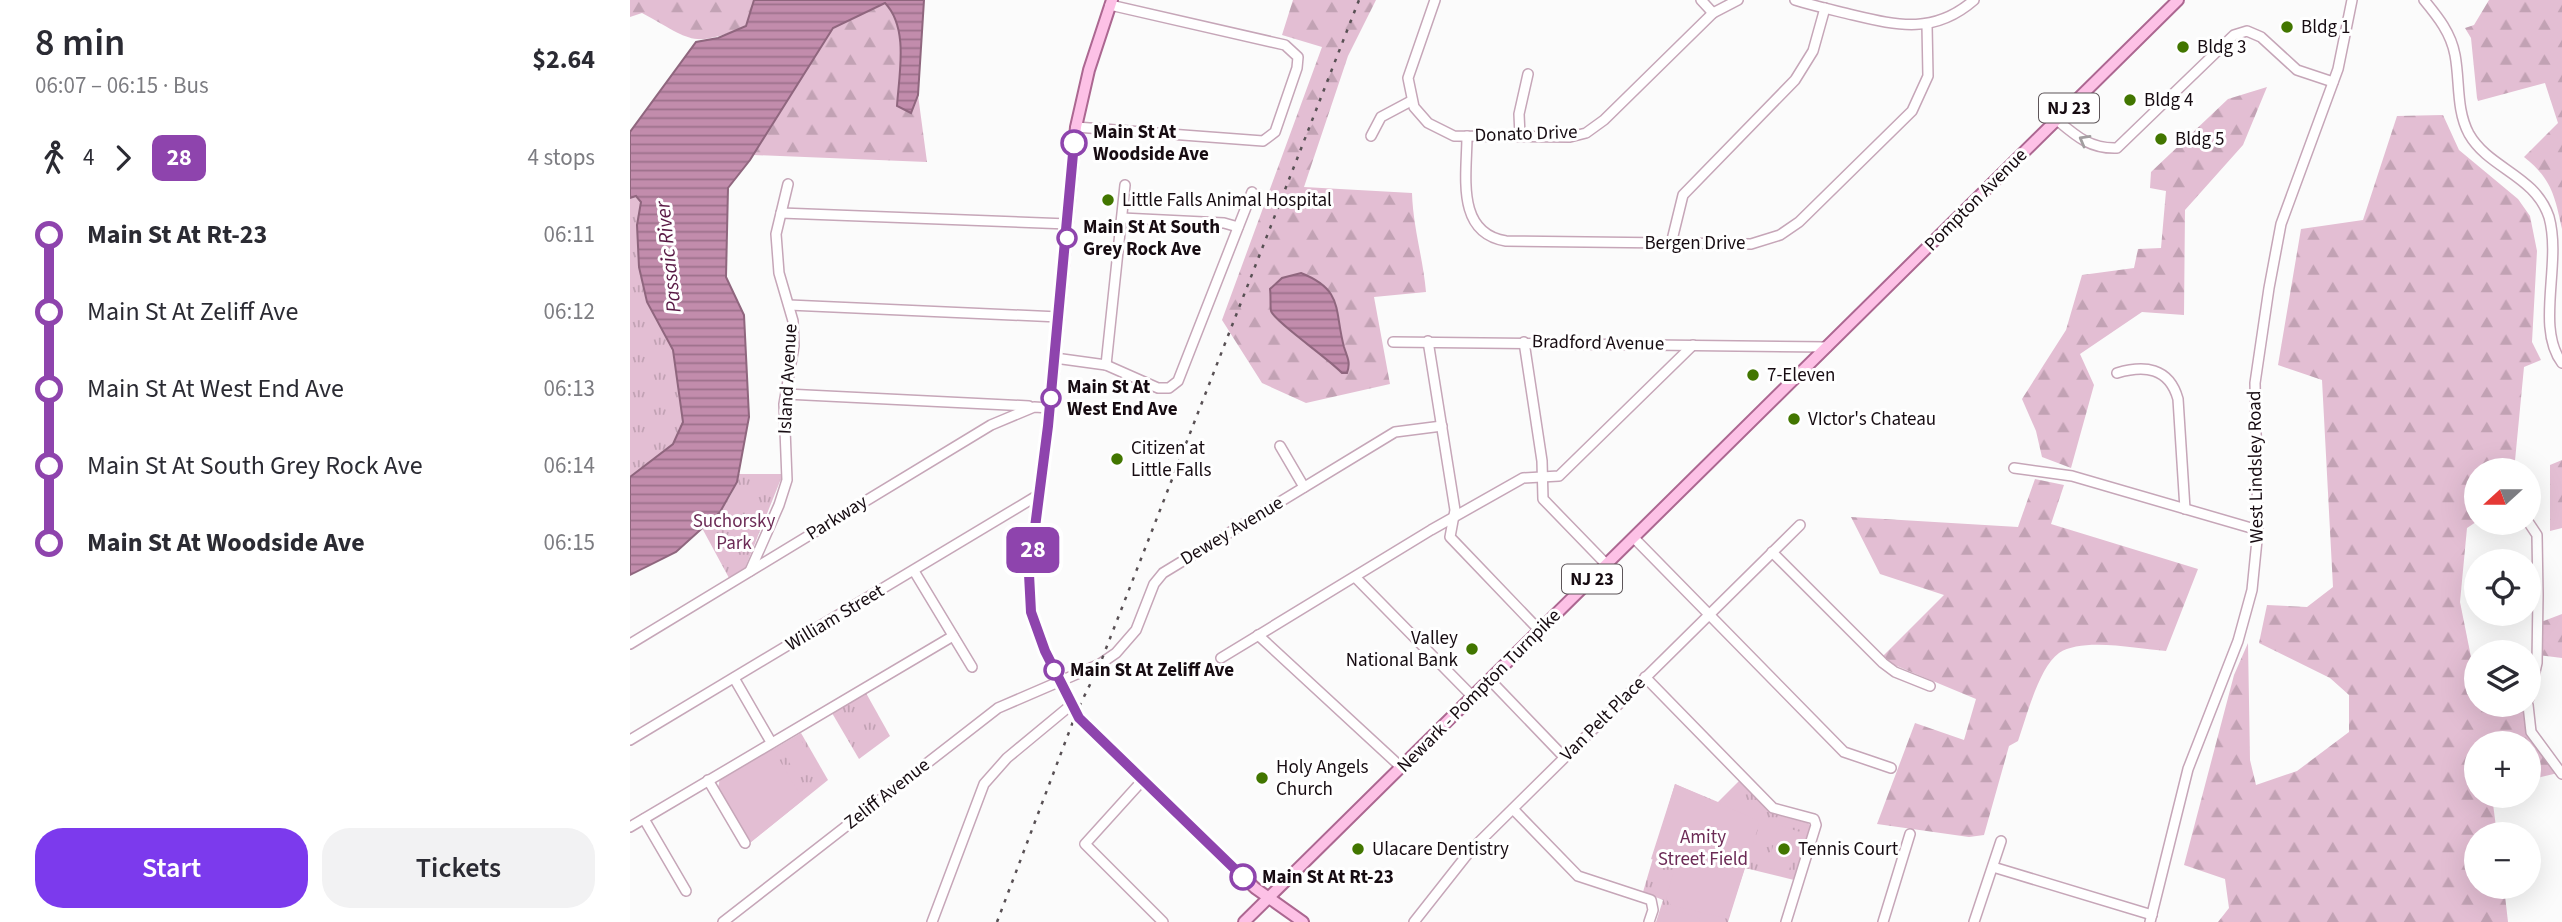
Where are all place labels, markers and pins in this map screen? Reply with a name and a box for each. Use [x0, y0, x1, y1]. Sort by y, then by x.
place label: Bldg 1 [2301, 14, 2350, 41]
marker: Bldg 1 [2279, 19, 2295, 35]
place label: Bldg 3 [2197, 34, 2246, 61]
marker: Bldg 3 [2175, 39, 2191, 55]
place label: Bldg 4 [2144, 87, 2193, 114]
marker: Bldg 4 [2122, 92, 2138, 108]
place label: Main St At Woodside Ave [1093, 119, 1209, 168]
place label: Bldg 5 [2175, 126, 2224, 153]
marker: Main St At Woodside Ave [1061, 130, 1087, 156]
marker: Bldg 5 [2153, 131, 2169, 147]
place label: Little Falls Animal Hospital [1122, 187, 1332, 214]
marker: Little Falls Animal Hospital [1100, 192, 1116, 208]
place label: Main St At South Grey Rock Ave [1083, 214, 1220, 263]
marker: Main St At South Grey Rock Ave [1057, 228, 1077, 248]
place label: 7-Eleven [1767, 362, 1835, 389]
marker: 7-Eleven [1745, 367, 1761, 383]
place label: Main St At West End Ave [1067, 374, 1178, 423]
marker: Main St At West End Ave [1041, 388, 1061, 408]
place label: VIctor's Chateau [1808, 406, 1936, 433]
marker: VIctor's Chateau [1786, 411, 1802, 427]
place label: Citizen at Little Falls [1131, 435, 1211, 484]
marker: Citizen at Little Falls [1109, 451, 1125, 467]
place label: Valley National Bank [1346, 625, 1459, 674]
marker: Valley National Bank [1464, 641, 1480, 657]
place label: Main St At Zeliff Ave [1070, 657, 1234, 684]
marker: Main St At Zeliff Ave [1044, 660, 1064, 680]
place label: Holy Angels Church [1276, 754, 1368, 803]
marker: Holy Angels Church [1254, 770, 1270, 786]
place label: Ulacare Dentistry [1372, 836, 1509, 863]
place label: Tennis Court [1798, 836, 1899, 863]
marker: Ulacare Dentistry [1350, 841, 1366, 857]
marker: Tennis Court [1776, 841, 1792, 857]
marker: Main St At Rt-23 [1230, 864, 1256, 890]
place label: Main St At Rt-23 [1262, 864, 1394, 891]

